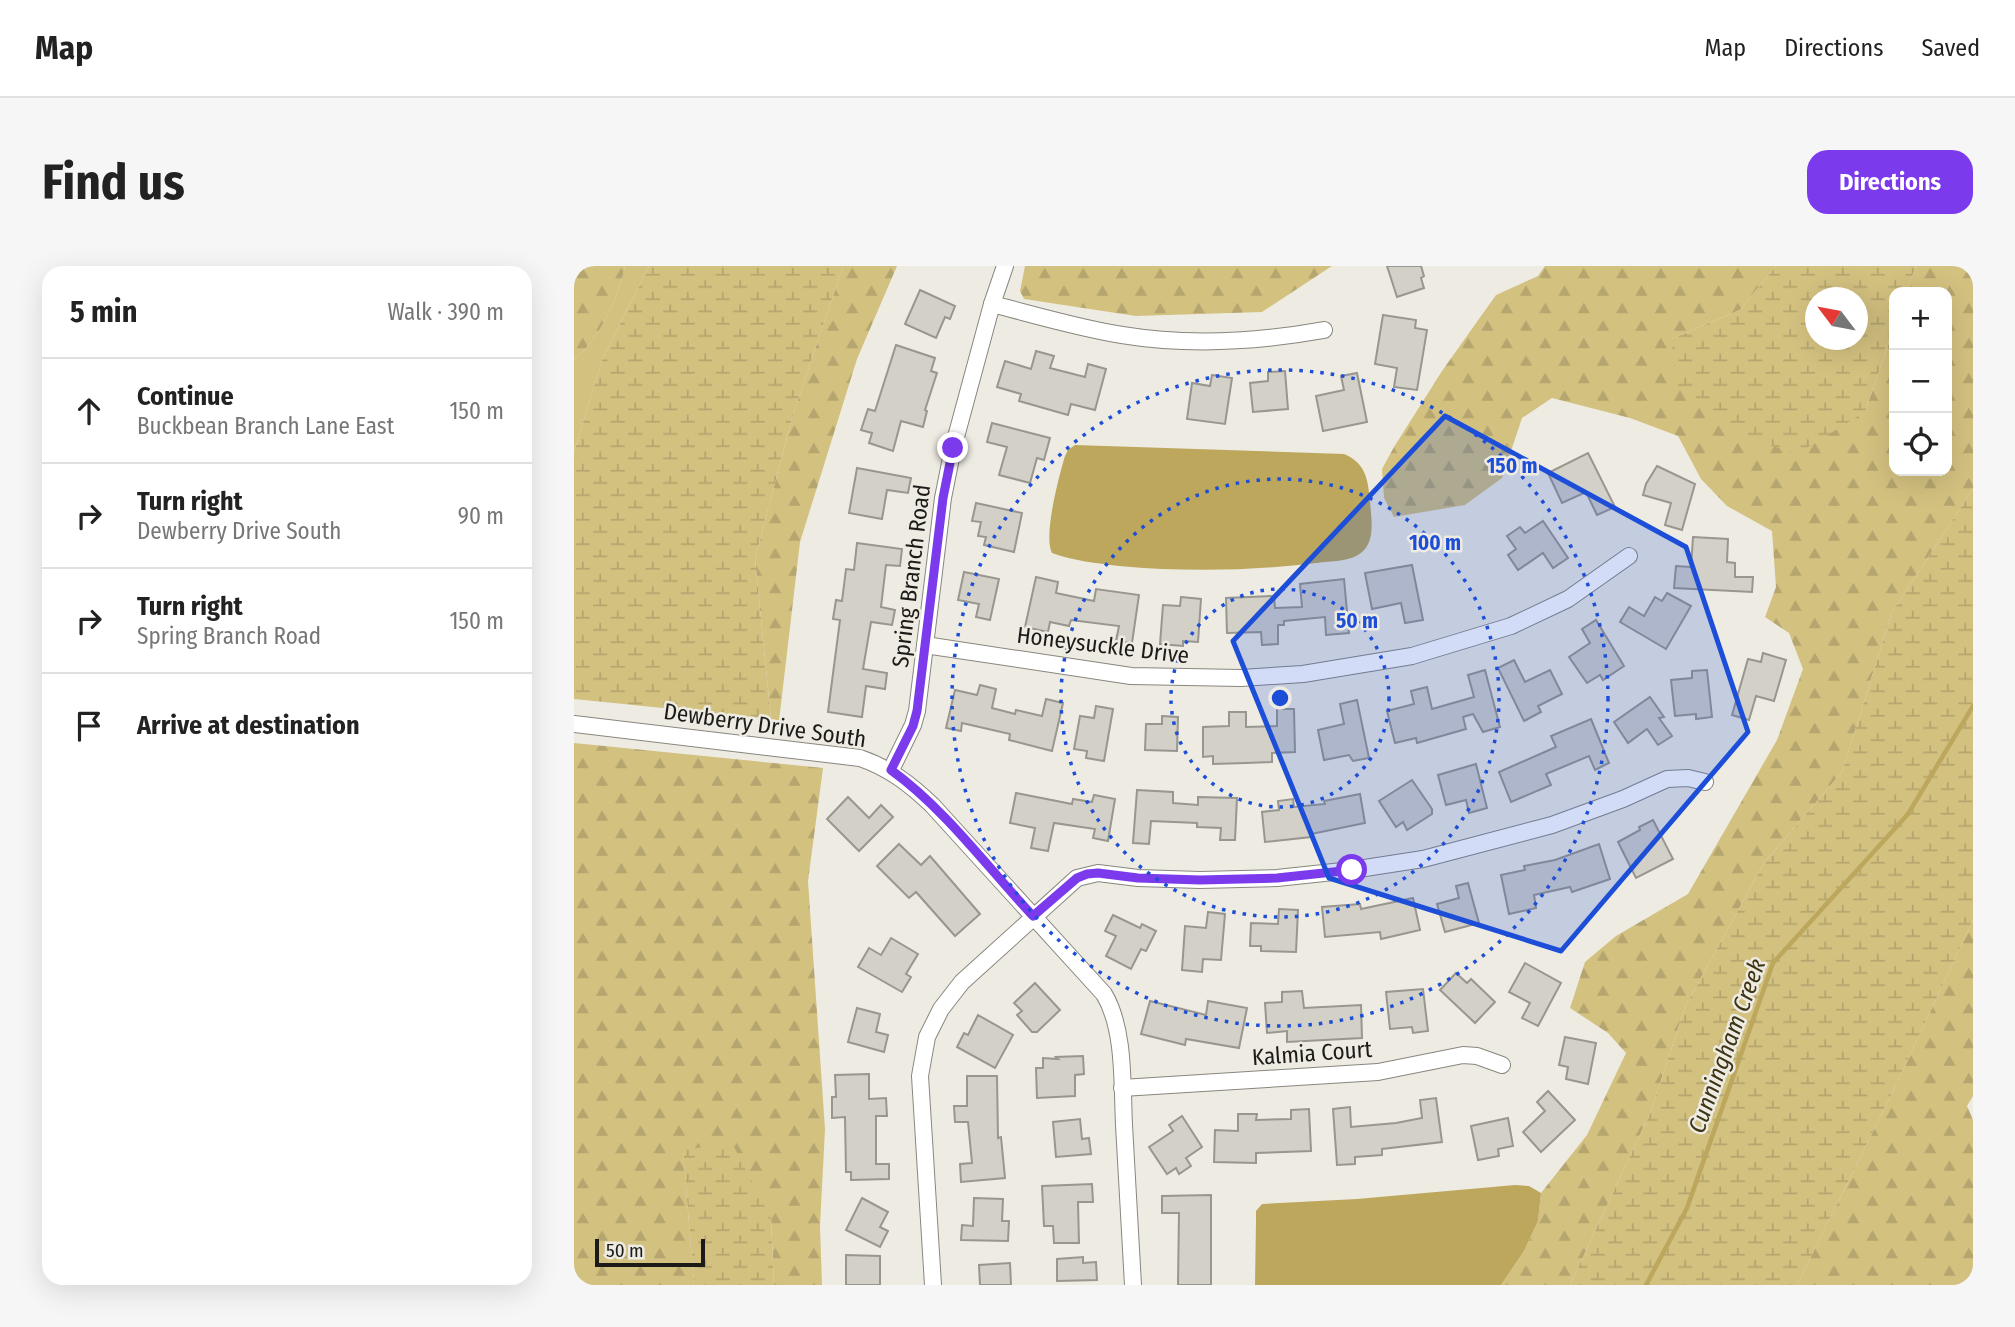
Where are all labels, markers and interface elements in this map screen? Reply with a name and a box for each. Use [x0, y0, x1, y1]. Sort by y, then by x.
text: Map [35, 28, 93, 68]
text: Map [1705, 34, 1746, 62]
text: Directions [1784, 34, 1883, 62]
text: Saved [1921, 34, 1980, 62]
button: Directions [1807, 150, 1973, 214]
text: Find us [42, 153, 185, 212]
north arrow [1805, 287, 1868, 350]
map controls [1889, 287, 1952, 476]
button: + [1889, 287, 1952, 350]
text: 5 min [70, 294, 137, 330]
text: Walk · 390 m [388, 298, 504, 326]
button: − [1889, 350, 1952, 413]
text: Continue [137, 381, 234, 412]
icon: ahead [70, 392, 108, 430]
text: 150 m [449, 397, 504, 425]
text: Buckbean Branch Lane East [137, 412, 394, 440]
button: locate [1889, 413, 1952, 476]
route end [937, 432, 968, 463]
text: 150 m [1486, 453, 1538, 479]
street label: Spring Branch Road [886, 483, 936, 669]
text: Turn right [137, 486, 243, 517]
icon: right [70, 497, 108, 535]
text: 90 m [458, 502, 504, 530]
text: Dewberry Drive South [137, 517, 341, 545]
text: 100 m [1409, 530, 1461, 556]
text: Turn right [137, 591, 243, 622]
icon: right [70, 602, 108, 640]
text: 150 m [449, 607, 504, 635]
text: 50 m [1336, 608, 1378, 634]
street label: Honeysuckle Drive [1015, 621, 1191, 669]
text: Spring Branch Road [137, 622, 321, 650]
centre of rings [1268, 686, 1292, 710]
street label: Dewberry Drive South [662, 697, 868, 753]
icon: arrive [70, 707, 108, 745]
text: Arrive at destination [137, 710, 360, 741]
route start [1336, 854, 1367, 885]
water label: Cunningham Creek [1683, 955, 1772, 1137]
street label: Kalmia Court [1251, 1035, 1373, 1071]
scale bar [595, 1236, 705, 1268]
text: 50 m [606, 1239, 644, 1262]

